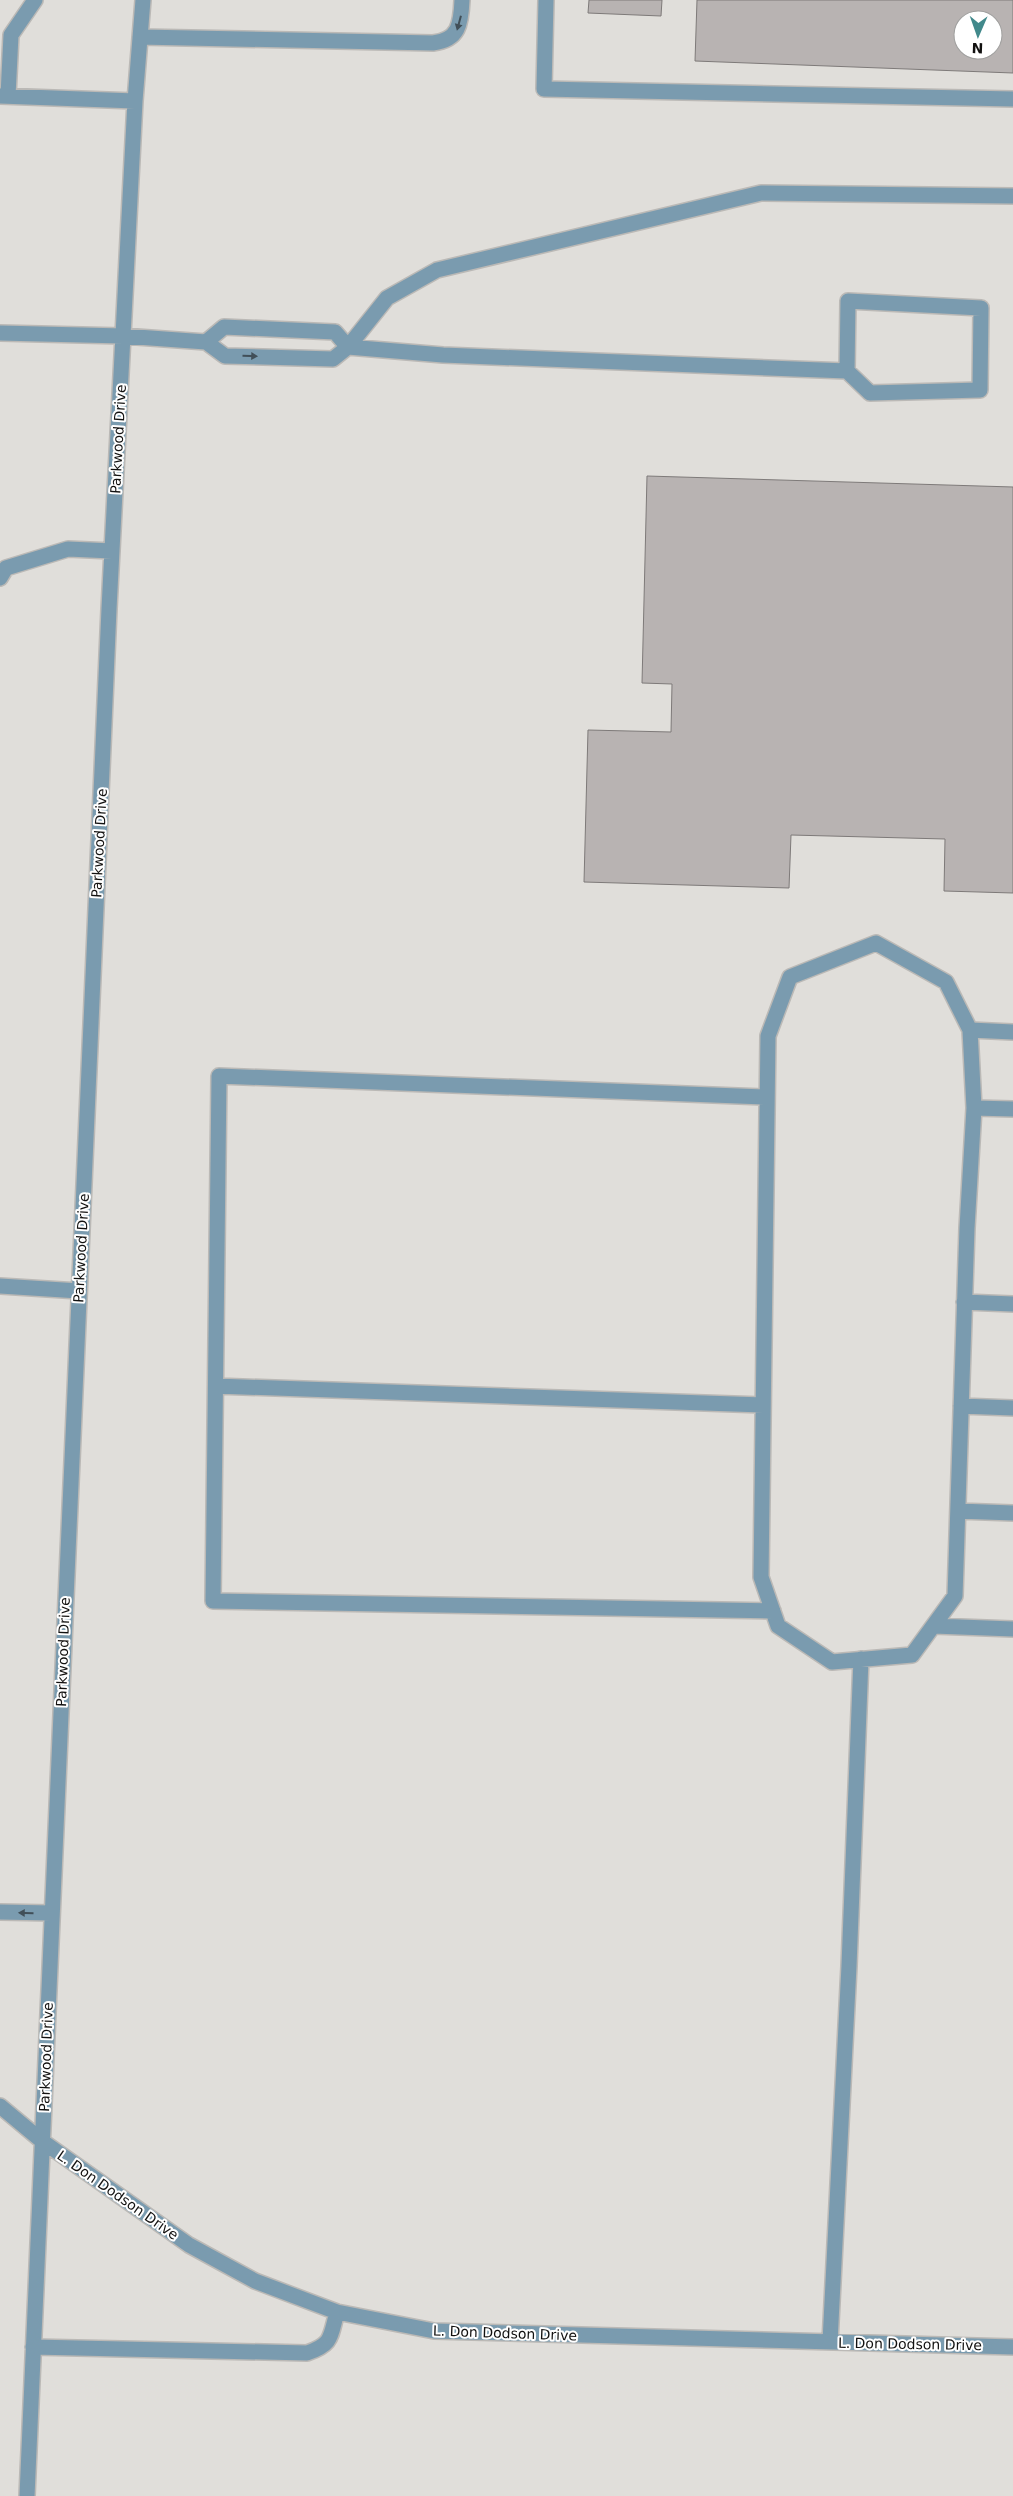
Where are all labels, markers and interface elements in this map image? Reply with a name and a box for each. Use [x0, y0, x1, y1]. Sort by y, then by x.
north arrow [953, 10, 1003, 60]
one-way arrow [454, 15, 462, 30]
text: N [971, 40, 984, 56]
one-way arrow [243, 353, 259, 361]
street label: Parkwood Drive [107, 384, 129, 494]
street label: Parkwood Drive [88, 788, 110, 898]
street label: Parkwood Drive [70, 1193, 92, 1303]
street label: Parkwood Drive [53, 1597, 73, 1707]
one-way arrow [18, 1908, 34, 1916]
street label: Parkwood Drive [36, 2002, 56, 2112]
street label: L. Don Dodson Drive [54, 2147, 182, 2243]
street label: L. Don Dodson Drive [433, 2322, 577, 2344]
street label: L. Don Dodson Drive [838, 2335, 982, 2353]

